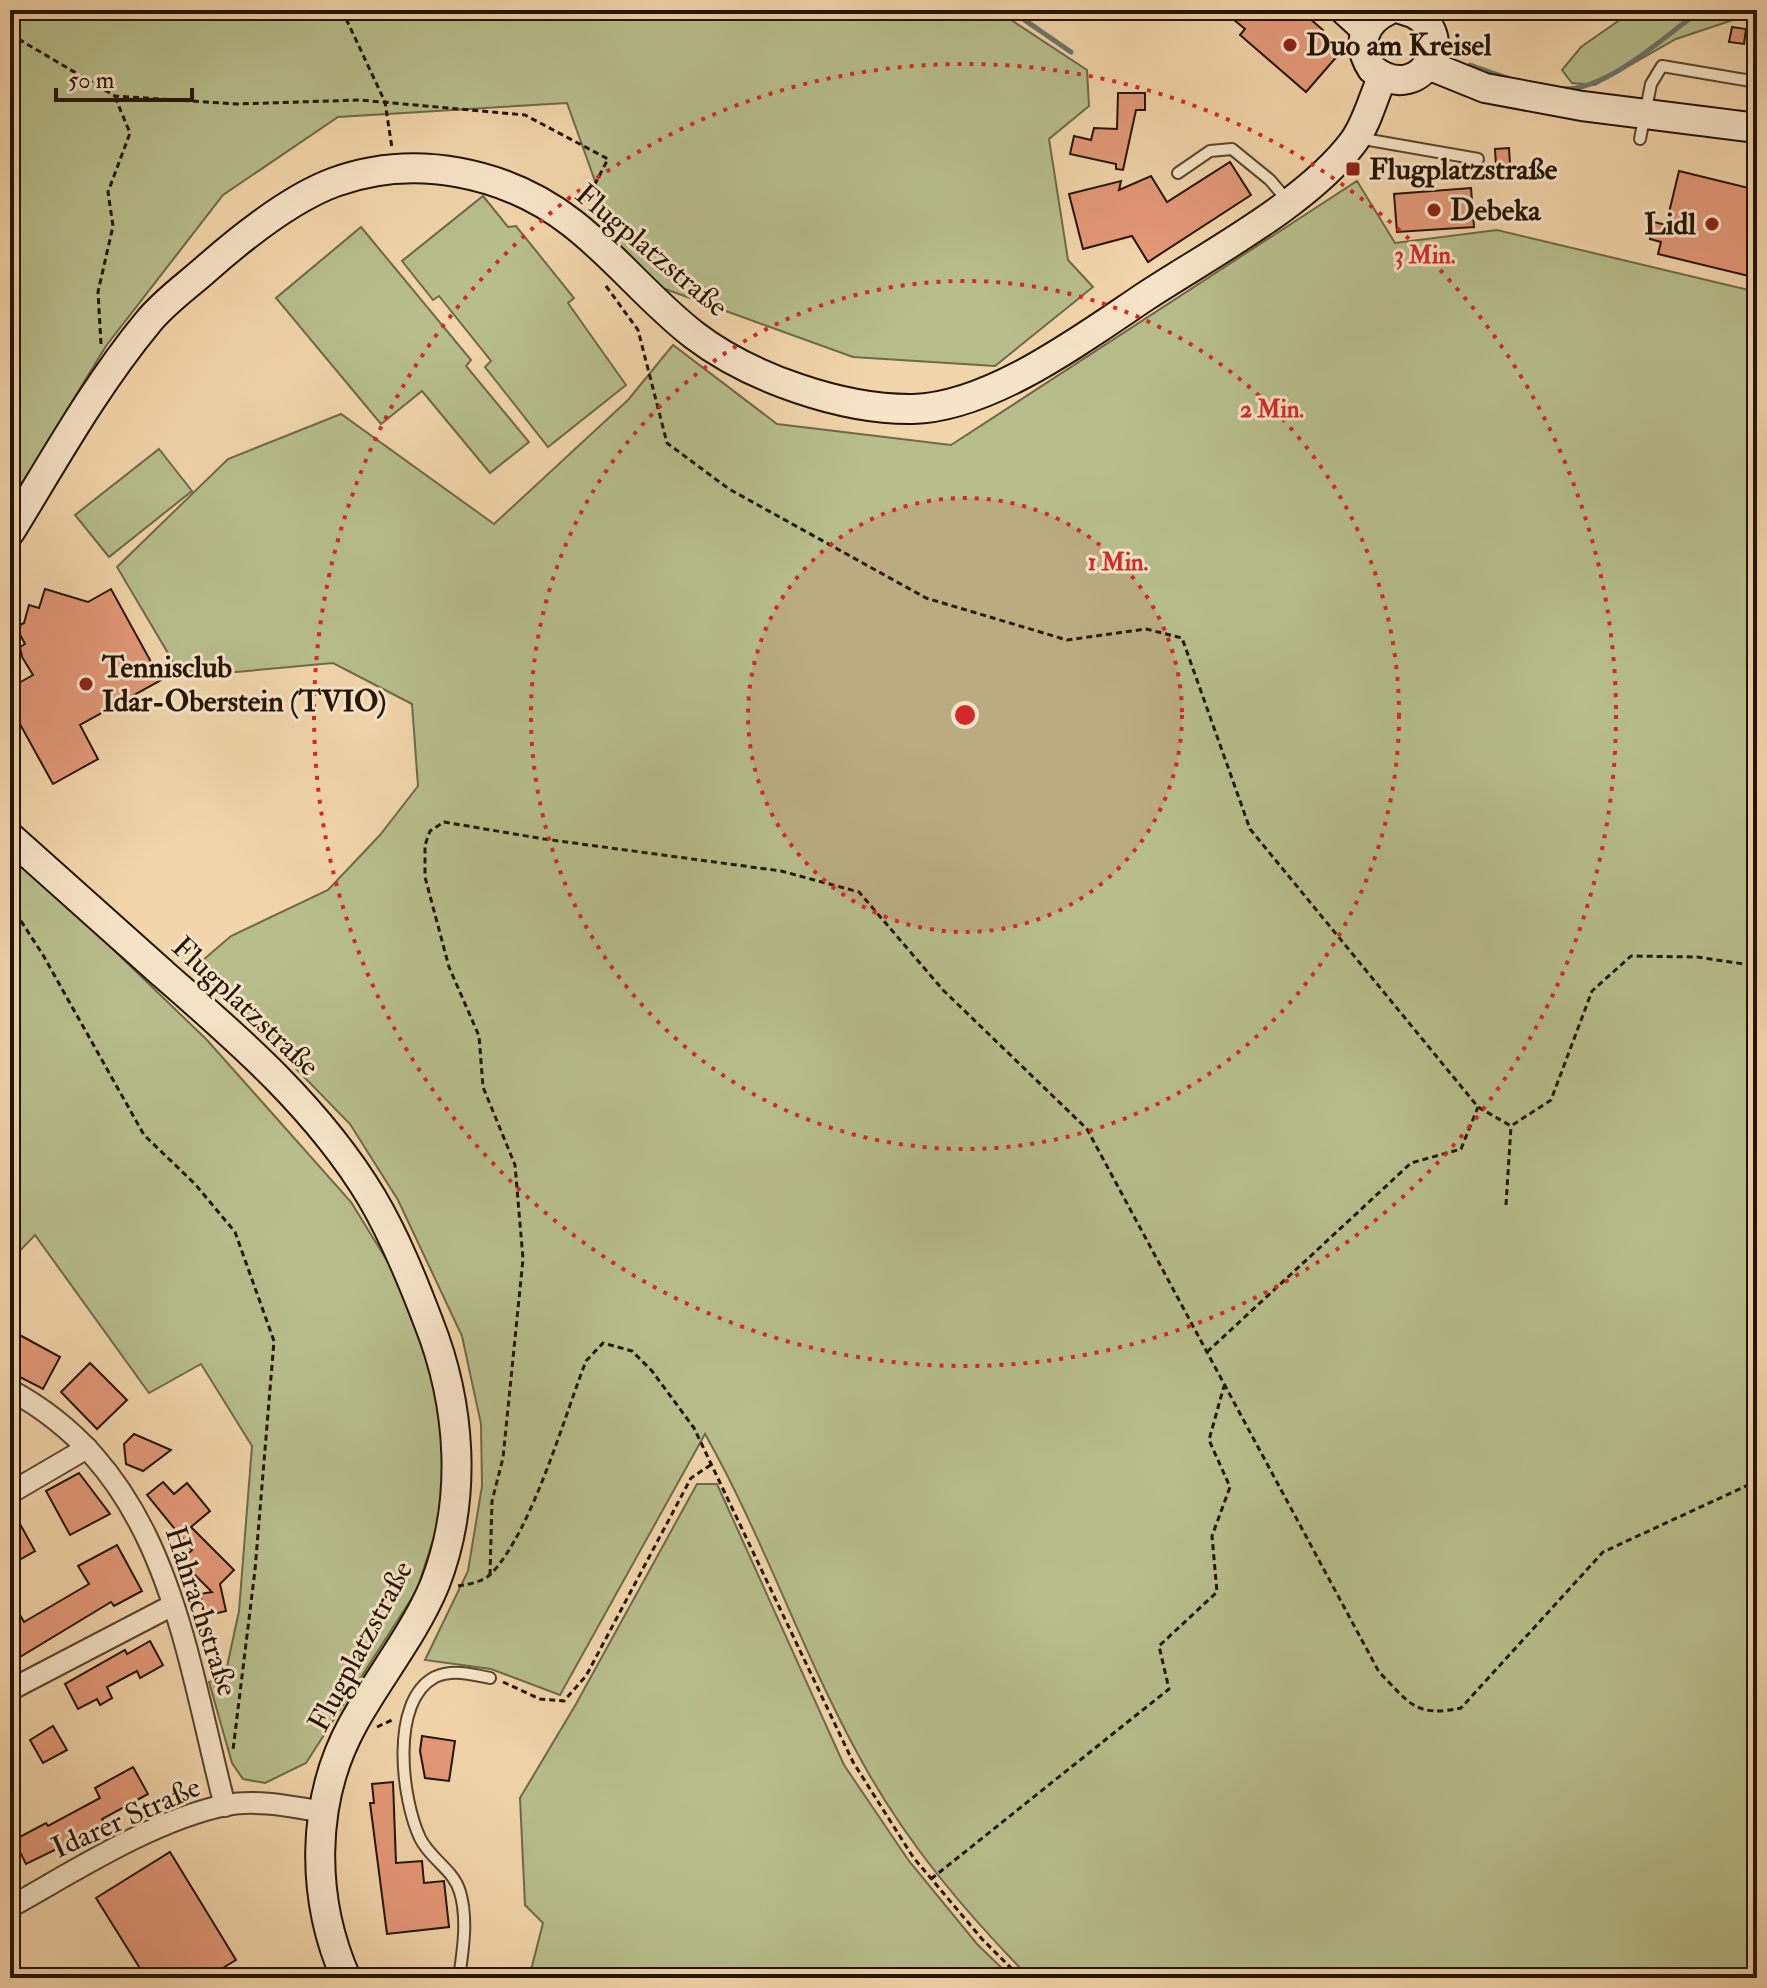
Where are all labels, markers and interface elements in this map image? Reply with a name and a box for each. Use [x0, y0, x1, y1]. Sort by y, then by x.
place label: Duo am Kreisel [1306, 27, 1492, 64]
marker: Duo am Kreisel [1281, 36, 1299, 54]
scale bar [56, 52, 192, 102]
text: 50 m [68, 65, 115, 96]
place label: Flugplatzstraße [1369, 151, 1558, 188]
marker: Flugplatzstraße [1344, 160, 1362, 178]
street label: Flugplatzstraße [568, 176, 736, 325]
place label: Debeka [1450, 192, 1542, 229]
marker: Debeka [1425, 201, 1443, 219]
place label: Lidl [1644, 206, 1696, 243]
marker: Lidl [1703, 215, 1721, 233]
text: 3 Min. [1395, 240, 1456, 271]
text: 2 Min. [1240, 394, 1304, 425]
text: 1 Min. [1088, 547, 1148, 578]
place label: Tennisclub Idar-Oberstein (TVIO) [101, 649, 386, 720]
marker: Tennisclub Idar-Oberstein (TVIO) [77, 675, 95, 693]
centre of rings [951, 701, 979, 729]
street label: Flugplatzstraße [164, 929, 327, 1084]
street label: Hahrachstraße [157, 1522, 246, 1701]
street label: Flugplatzstraße [300, 1554, 421, 1738]
street label: Idarer Straße [46, 1768, 206, 1867]

